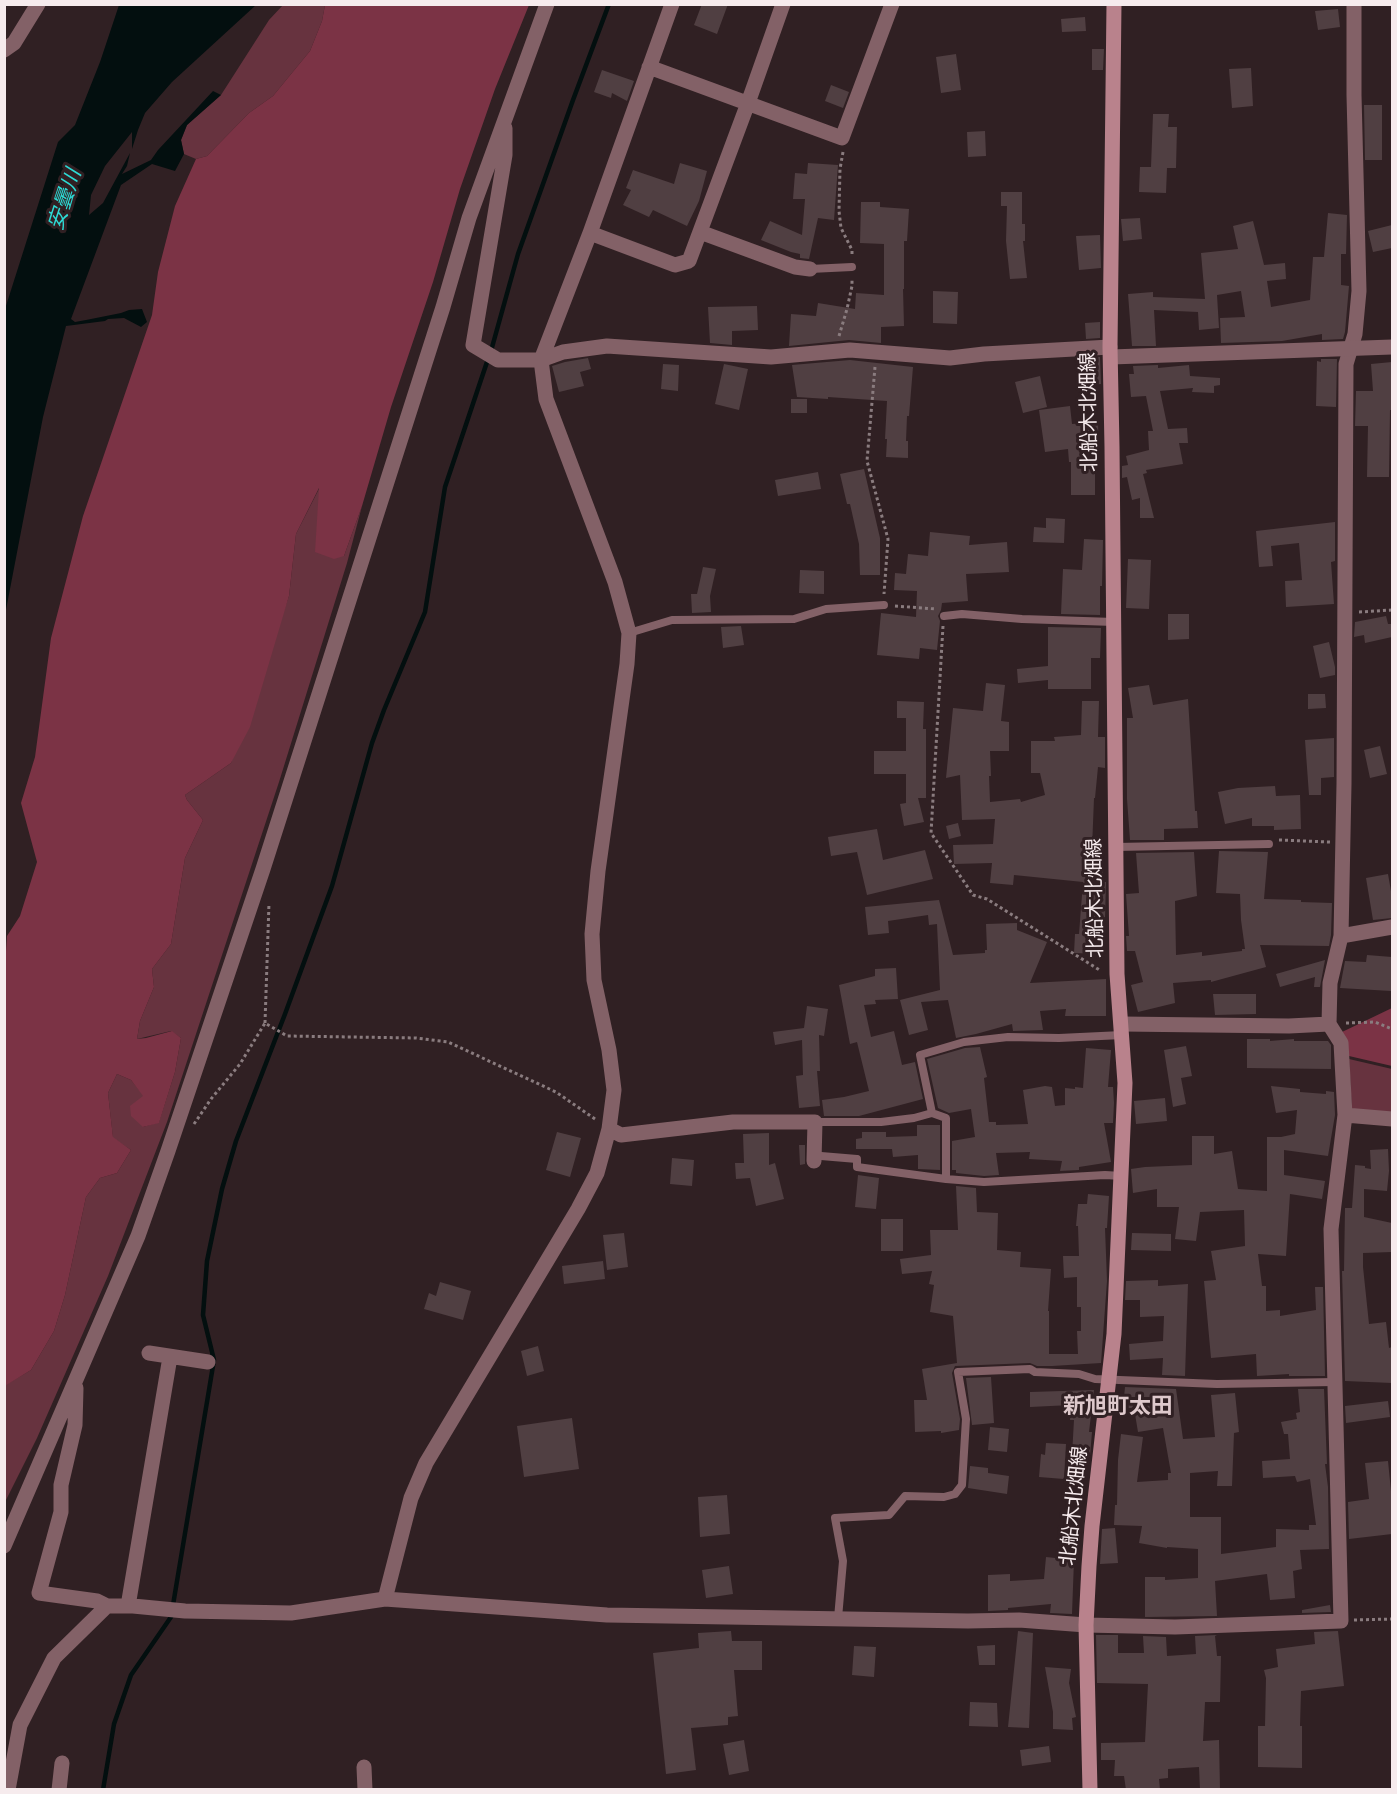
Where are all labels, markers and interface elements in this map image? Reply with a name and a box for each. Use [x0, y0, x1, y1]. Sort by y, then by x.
water label: 安曇川 [44, 166, 88, 234]
street label: 北船木北畑線 [1077, 352, 1103, 472]
street label: 北船木北畑線 [1083, 838, 1109, 958]
district label: 新旭町太田 [1063, 1394, 1173, 1420]
street label: 北船木北畑線 [1057, 1445, 1093, 1567]

